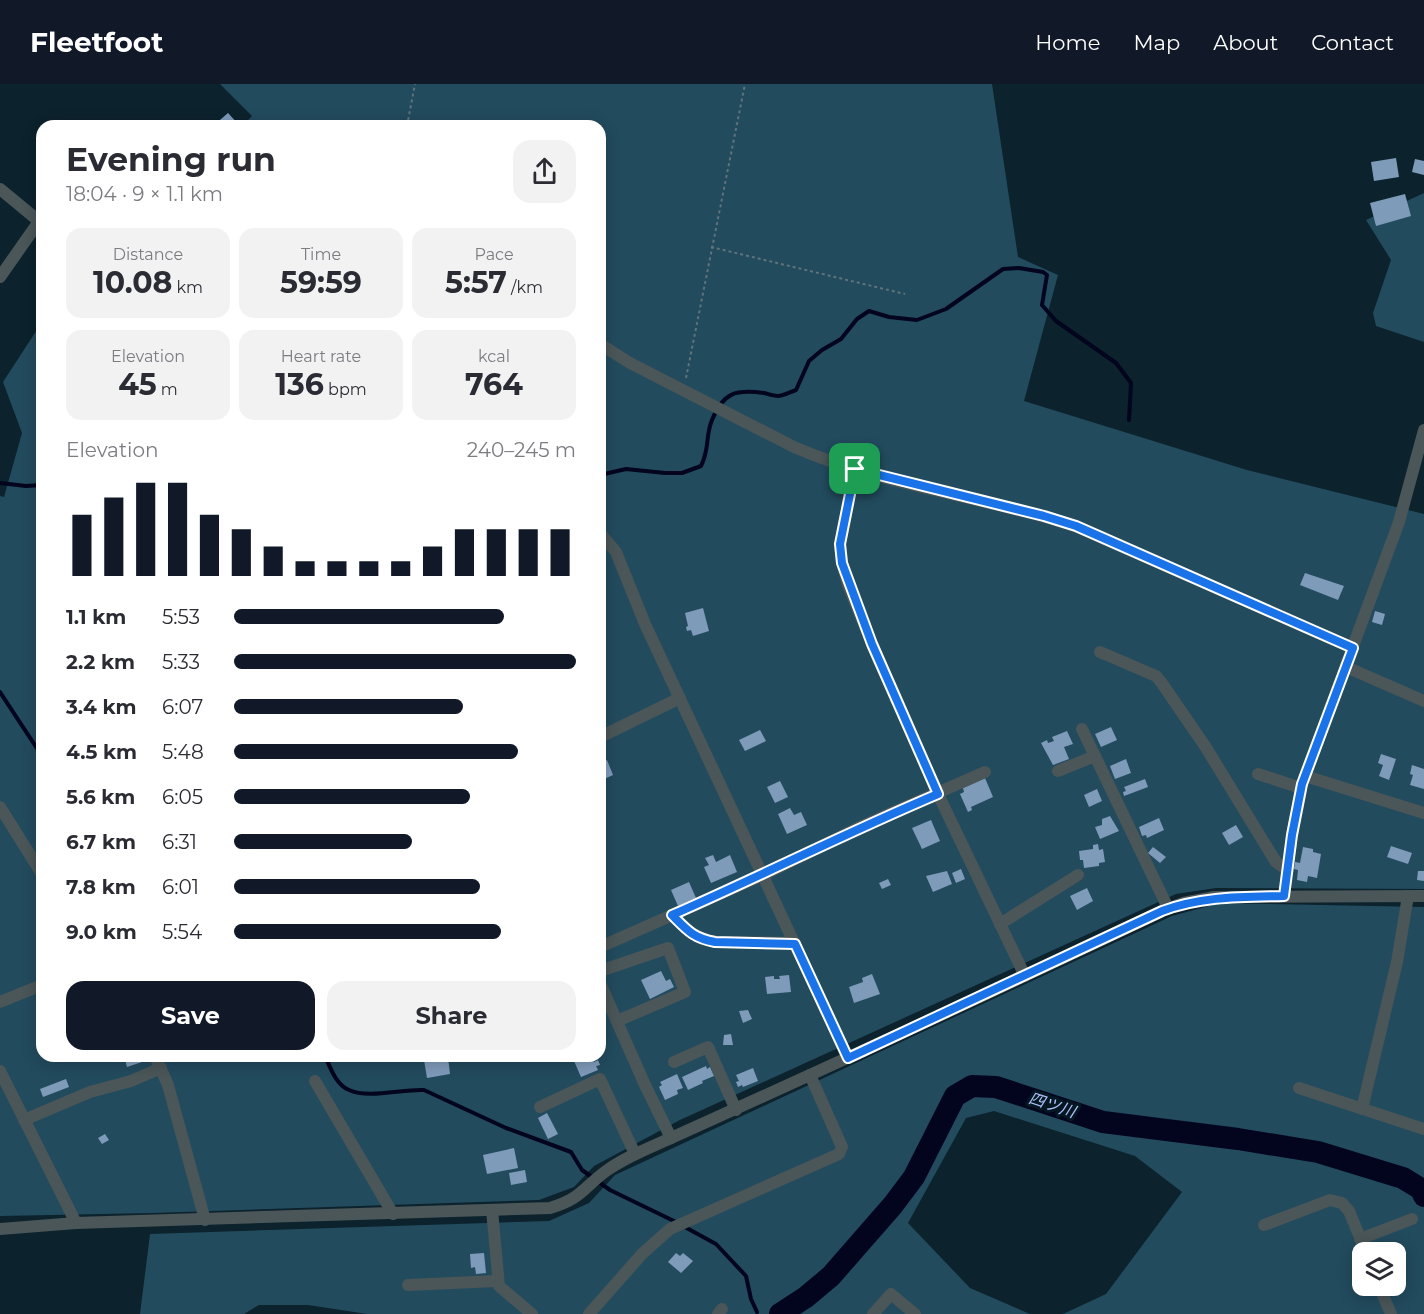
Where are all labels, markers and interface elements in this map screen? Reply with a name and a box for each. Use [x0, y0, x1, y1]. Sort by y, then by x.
text: Fleetfoot [30, 25, 163, 59]
text: Home [1035, 30, 1100, 55]
text: Map [1133, 30, 1180, 55]
text: About [1213, 30, 1278, 55]
text: Contact [1311, 30, 1394, 55]
text: Evening run [66, 139, 276, 179]
button: share [513, 140, 576, 203]
text: 18:04 · 9 × 1.1 km [66, 182, 223, 206]
text: Distance [113, 245, 183, 264]
text: Time [301, 245, 341, 264]
text: Pace [474, 245, 514, 264]
text: 10.08 [93, 264, 172, 301]
text: 59:59 [280, 264, 362, 301]
text: 5:57 [445, 264, 507, 301]
text: km [172, 278, 203, 297]
text: /km [507, 278, 543, 297]
text: Elevation [111, 347, 185, 366]
text: Heart rate [281, 347, 361, 366]
text: kcal [478, 347, 510, 366]
text: 45 [118, 366, 157, 403]
text: 136 [275, 366, 324, 403]
text: 764 [465, 366, 523, 403]
text: m [157, 380, 178, 399]
text: bpm [324, 380, 367, 399]
text: Elevation [66, 438, 158, 462]
text: 240–245 m [467, 438, 576, 462]
pin [829, 443, 880, 494]
icon: arrive [838, 452, 871, 485]
text: 1.1 km [66, 605, 126, 629]
text: 5:53 [162, 605, 200, 629]
text: 2.2 km [66, 650, 135, 674]
text: 5:33 [162, 650, 200, 674]
text: 3.4 km [66, 695, 137, 719]
text: 6:07 [162, 695, 203, 719]
text: 4.5 km [66, 740, 137, 764]
text: 5:48 [162, 740, 204, 764]
text: 5.6 km [66, 785, 135, 809]
text: 6:05 [162, 785, 203, 809]
text: 6.7 km [66, 830, 136, 854]
text: 6:31 [162, 830, 197, 854]
text: 7.8 km [66, 875, 136, 899]
text: 6:01 [162, 875, 199, 899]
text: 9.0 km [66, 920, 137, 944]
text: 5:54 [162, 920, 202, 944]
button: Save [66, 981, 315, 1050]
button: Share [327, 981, 576, 1050]
water label: 四ツ川 [1026, 1089, 1080, 1122]
map controls [1352, 1242, 1406, 1296]
button: layers [1352, 1242, 1406, 1296]

